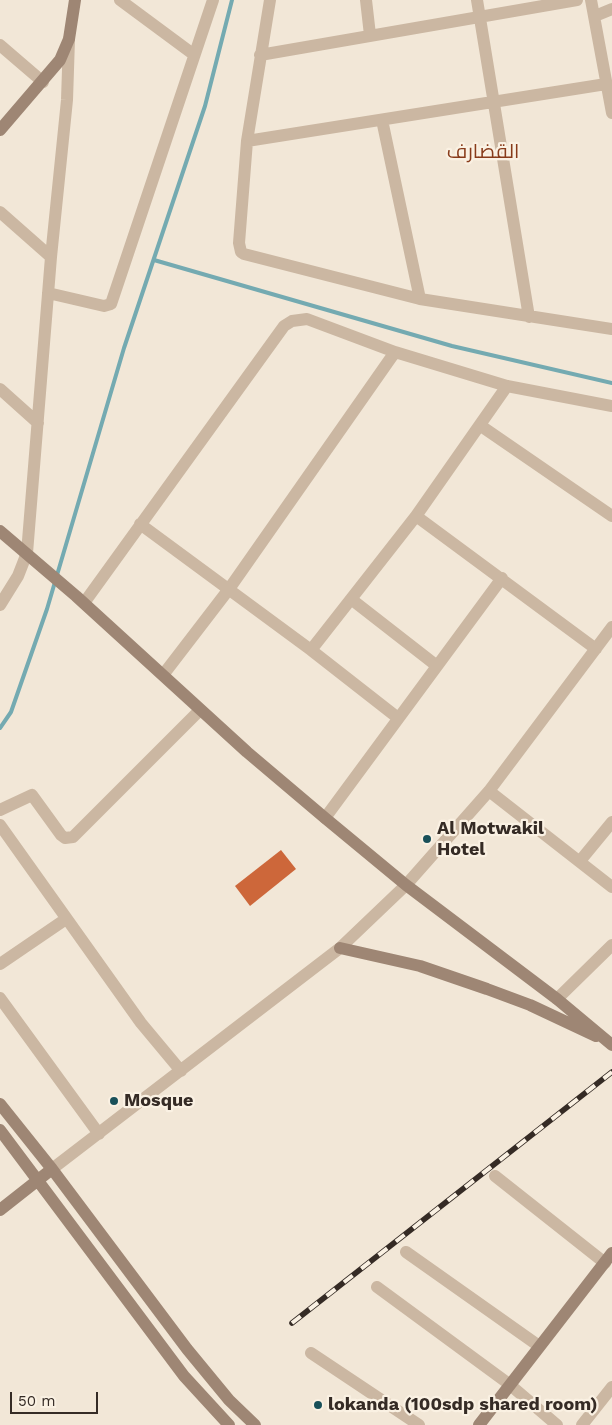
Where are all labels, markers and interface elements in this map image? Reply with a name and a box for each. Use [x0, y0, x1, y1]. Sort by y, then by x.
district label: القضارف [447, 140, 519, 164]
place label: Al Motwakil Hotel [437, 818, 544, 861]
marker: Al Motwakil Hotel [421, 833, 433, 845]
place label: Mosque [124, 1090, 193, 1112]
marker: Mosque [108, 1095, 120, 1107]
scale bar [12, 1382, 100, 1414]
text: 50 m [18, 1392, 55, 1410]
place label: lokanda (100sdp shared room) [328, 1394, 598, 1416]
marker: lokanda (100sdp shared room) [312, 1399, 324, 1411]

